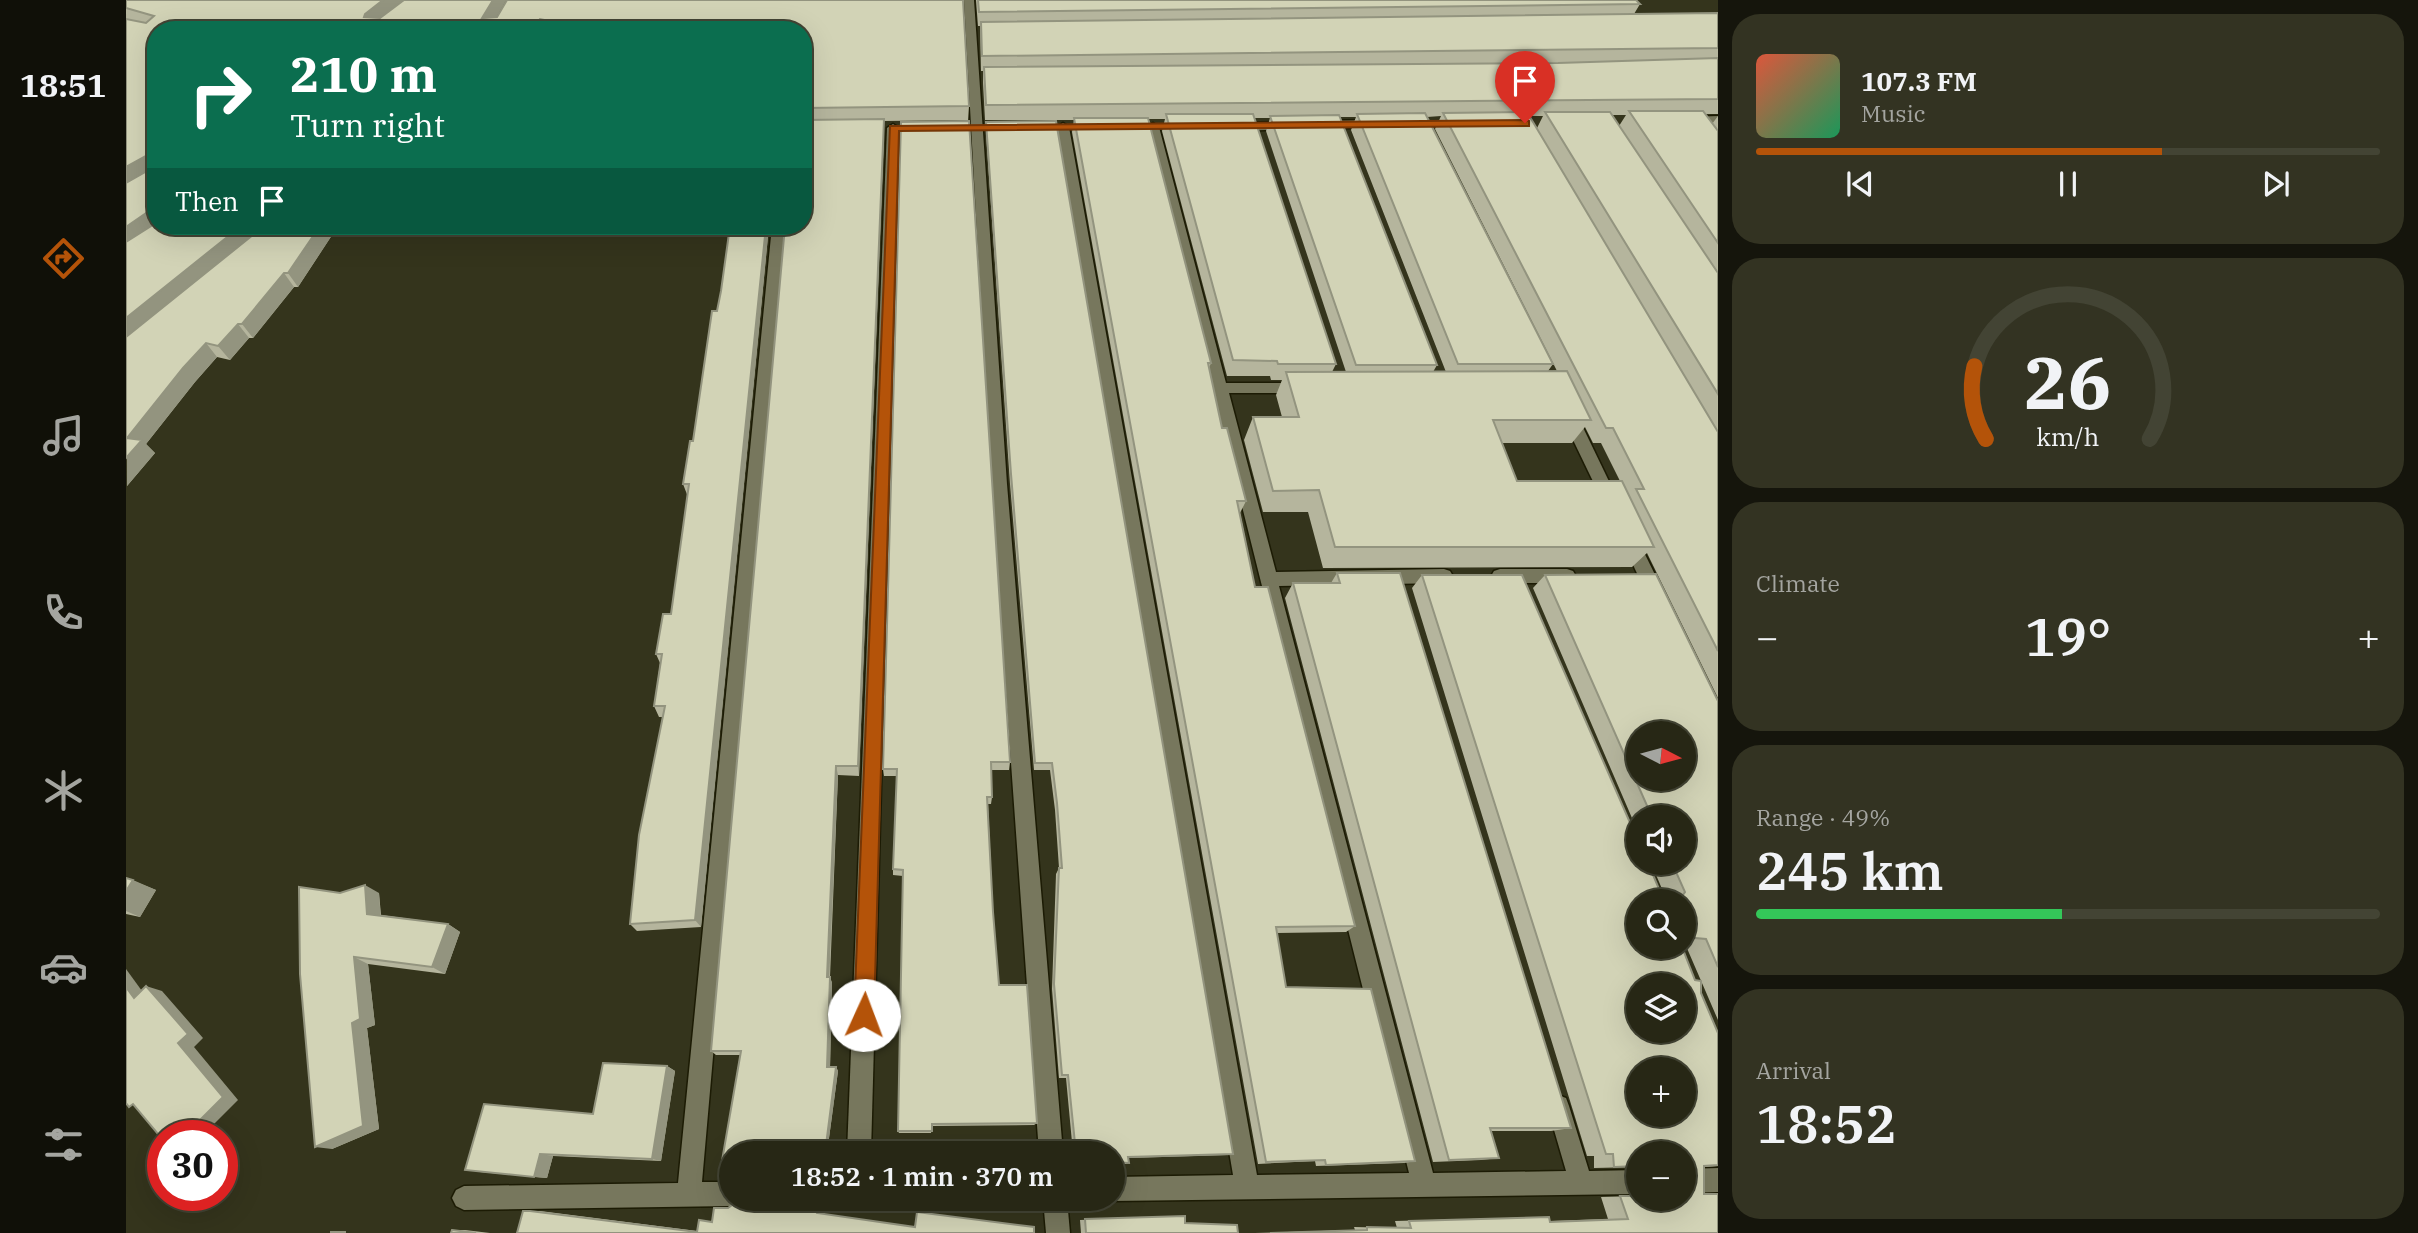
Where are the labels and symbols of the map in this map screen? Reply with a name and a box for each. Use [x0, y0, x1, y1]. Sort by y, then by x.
pin [1495, 51, 1555, 123]
north arrow [1626, 721, 1696, 791]
position arrow [827, 978, 901, 1052]
speed limit sign: 30 [147, 1120, 238, 1211]

